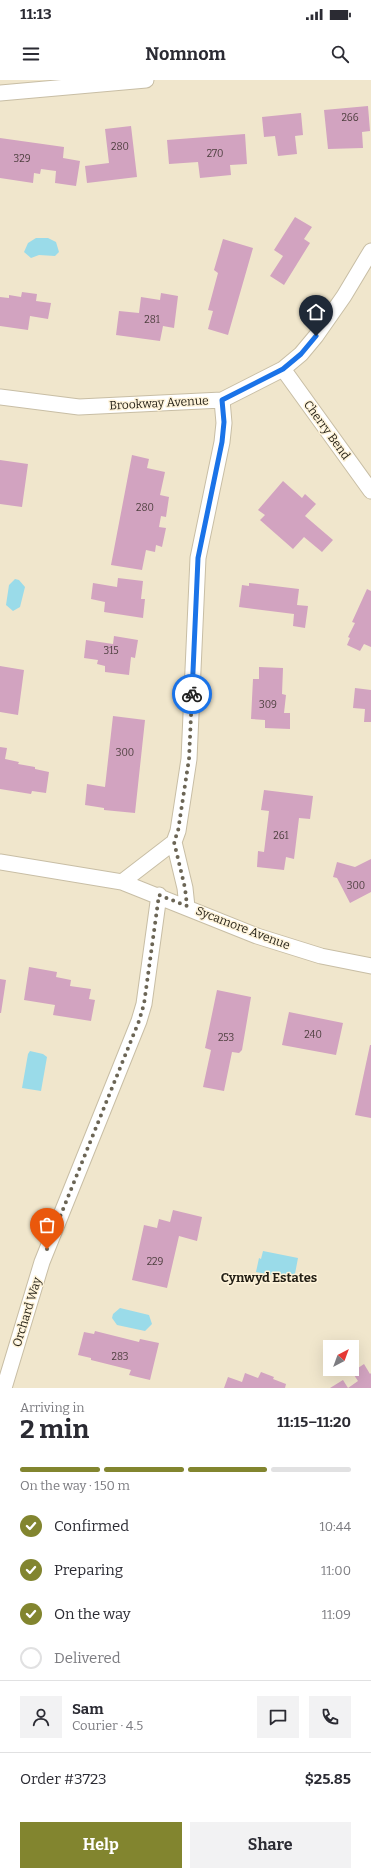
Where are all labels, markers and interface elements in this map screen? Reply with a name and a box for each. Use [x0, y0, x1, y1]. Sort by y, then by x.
text: 11:13 [20, 5, 52, 23]
icon: menu [20, 43, 42, 65]
text: Nomnom [145, 43, 226, 65]
icon: search [329, 43, 351, 65]
house number: 266 [341, 112, 359, 124]
house number: 280 [111, 141, 129, 153]
house number: 270 [207, 148, 223, 160]
house number: 329 [14, 153, 31, 165]
pin [299, 295, 333, 336]
icon: home [305, 301, 327, 323]
house number: 281 [144, 314, 160, 326]
street label: Brookway Avenue [109, 393, 209, 413]
street label: Cherry Bend [301, 398, 353, 462]
house number: 280 [136, 502, 154, 514]
house number: 315 [103, 645, 119, 657]
courier [172, 674, 212, 714]
icon: bike [181, 683, 203, 705]
house number: 309 [259, 699, 277, 711]
house number: 300 [116, 747, 134, 759]
house number: 261 [273, 830, 289, 842]
house number: 300 [347, 880, 365, 892]
street label: Sycamore Avenue [194, 904, 292, 952]
house number: 240 [304, 1029, 322, 1041]
house number: 253 [218, 1032, 234, 1044]
pin [30, 1208, 64, 1249]
icon: bag [36, 1214, 58, 1236]
house number: 229 [147, 1256, 164, 1268]
district label: Cynwyd Estates [221, 1270, 317, 1285]
street label: Orchard Way [10, 1275, 44, 1349]
north arrow [323, 1340, 359, 1376]
map controls [323, 1340, 359, 1376]
house number: 283 [112, 1351, 129, 1363]
text: Arriving in [20, 1400, 85, 1415]
text: 11:15–11:20 [277, 1413, 351, 1431]
text: 2 min [20, 1414, 89, 1445]
text: On the way · 150 m [20, 1478, 130, 1493]
icon: check [20, 1515, 42, 1537]
text: Confirmed [54, 1517, 129, 1535]
text: 10:44 [319, 1519, 351, 1534]
icon: check [20, 1559, 42, 1581]
text: Preparing [54, 1561, 123, 1579]
text: 11:00 [321, 1563, 351, 1578]
icon: check [20, 1603, 42, 1625]
text: On the way [54, 1605, 131, 1623]
text: 11:09 [322, 1607, 351, 1622]
text: Delivered [54, 1649, 121, 1667]
button: person [20, 1696, 62, 1738]
button: chat [257, 1696, 299, 1738]
button: phone [309, 1696, 351, 1738]
text: Sam [72, 1700, 104, 1718]
text: Courier · 4.5 [72, 1718, 143, 1733]
text: Order #3723 [20, 1770, 107, 1788]
text: $25.85 [305, 1770, 351, 1788]
button: Help [20, 1822, 182, 1868]
button: Share [190, 1822, 351, 1868]

